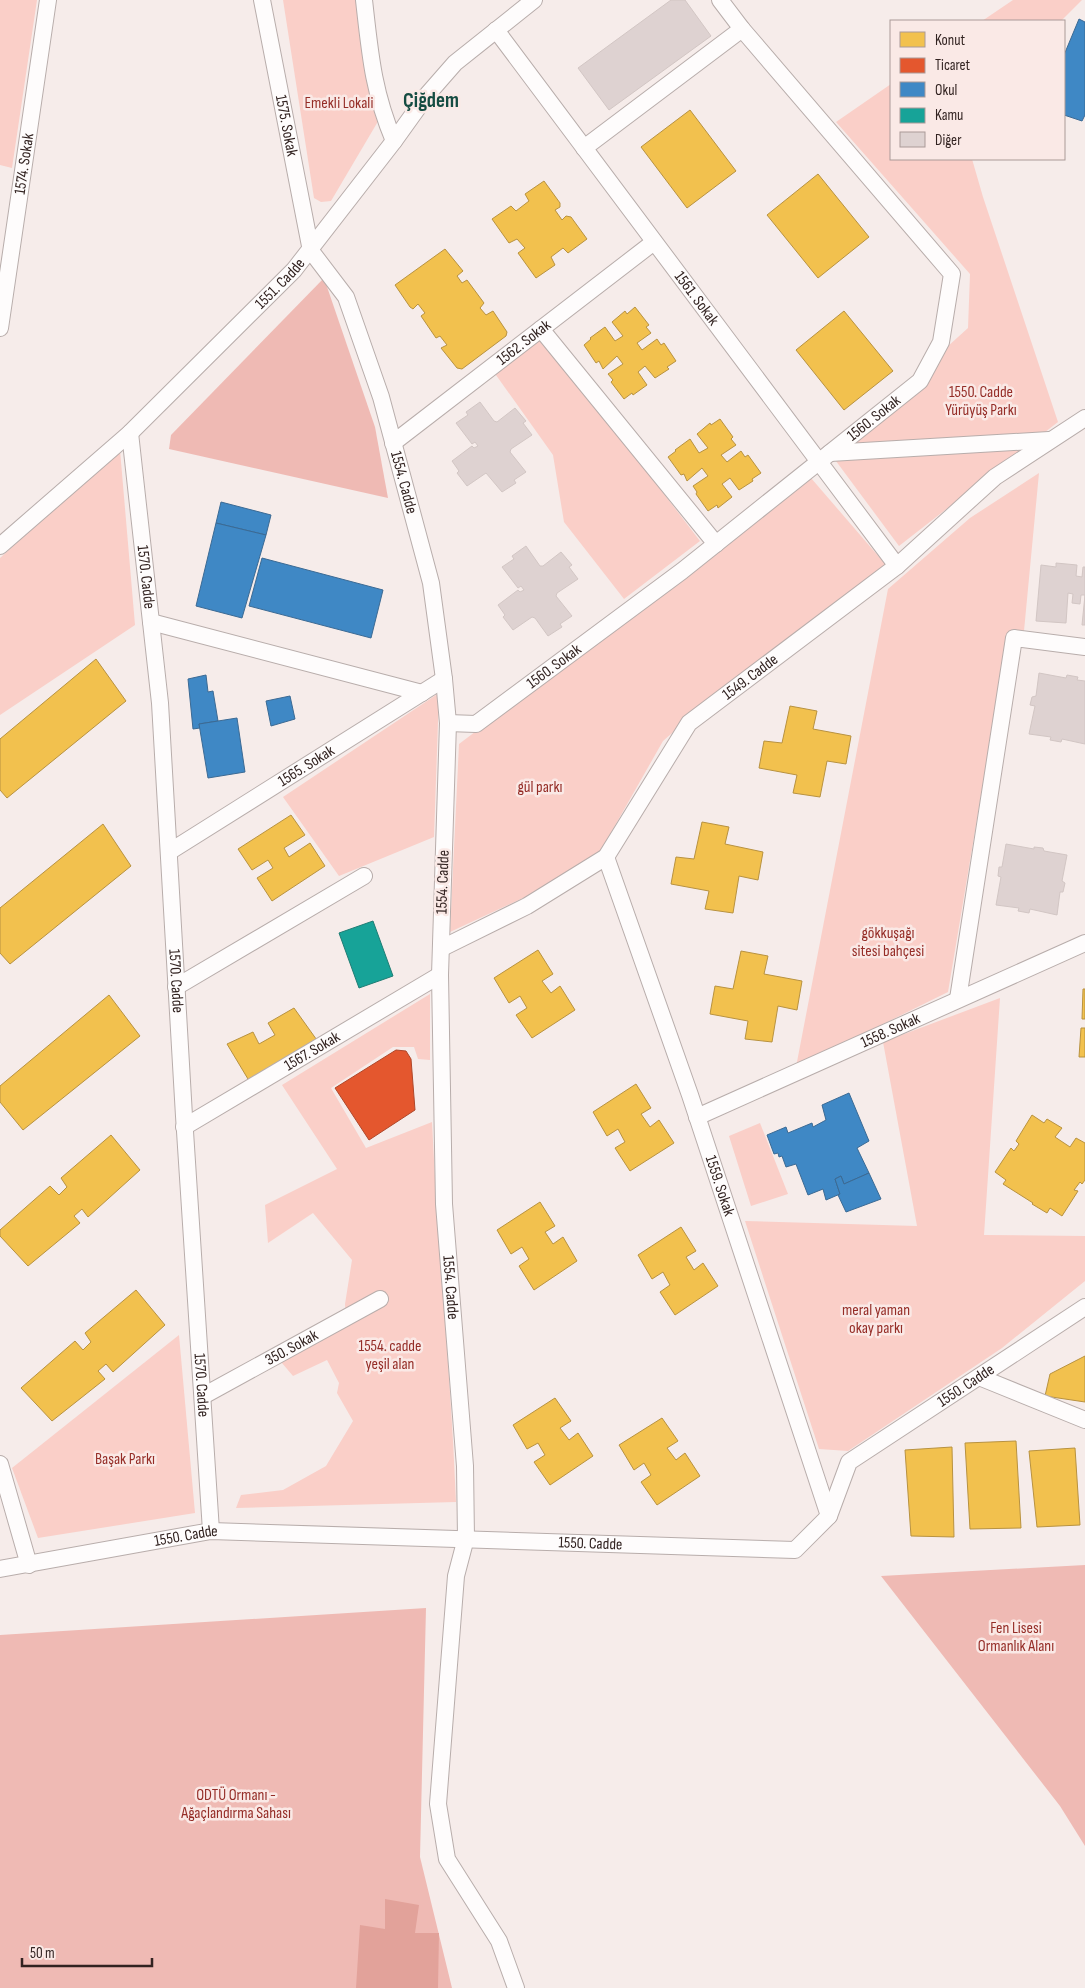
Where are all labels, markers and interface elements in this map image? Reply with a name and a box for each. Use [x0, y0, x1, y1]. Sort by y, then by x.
legend [890, 20, 1065, 160]
text: Konut [935, 31, 965, 50]
text: Ticaret [935, 56, 971, 75]
text: Okul [935, 81, 957, 100]
district label: Çiğdem [403, 88, 459, 113]
street label: 1575. Sokak [271, 93, 302, 158]
park label: Emekli Lokali [304, 94, 374, 113]
text: Kamu [935, 106, 963, 125]
text: Diğer [935, 131, 962, 150]
street label: 1574. Sokak [10, 132, 38, 196]
street label: 1551. Cadde [251, 254, 309, 313]
street label: 1561. Sokak [670, 267, 723, 329]
street label: 1562. Sokak [493, 315, 555, 369]
park label: 1550. Cadde Yürüyüş Parkı [945, 383, 1017, 420]
street label: 1560. Sokak [843, 391, 904, 445]
street label: 1554. Cadde [386, 449, 421, 516]
street label: 1570. Cadde [133, 544, 159, 610]
street label: 1560. Sokak [523, 640, 585, 693]
street label: 1549. Cadde [719, 650, 782, 704]
street label: 1565. Sokak [274, 741, 338, 791]
park label: gül parkı [517, 778, 563, 797]
street label: 1554. Cadde [432, 850, 454, 914]
park label: gökkuşağı sitesi bahçesi [852, 924, 924, 961]
street label: 1570. Cadde [165, 948, 187, 1013]
street label: 1558. Sokak [858, 1009, 923, 1052]
street label: 1567. Sokak [281, 1027, 343, 1075]
street label: 1559. Sokak [701, 1153, 739, 1219]
street label: 1554. Cadde [439, 1255, 463, 1320]
park label: meral yaman okay parkı [842, 1301, 910, 1338]
street label: 350. Sokak [262, 1325, 321, 1370]
park label: 1554. cadde yeşil alan [359, 1337, 421, 1374]
street label: 1570. Cadde [190, 1353, 213, 1418]
street label: 1550. Cadde [934, 1360, 998, 1411]
park label: Başak Parkı [95, 1450, 155, 1469]
street label: 1550. Cadde [153, 1522, 218, 1551]
street label: 1550. Cadde [558, 1533, 623, 1554]
park label: Fen Lisesi Ormanlık Alanı [978, 1619, 1054, 1656]
park label: ODTÜ Ormanı - Ağaçlandırma Sahası [180, 1786, 291, 1823]
scale bar [22, 1936, 152, 1968]
text: 50 m [30, 1944, 55, 1963]

